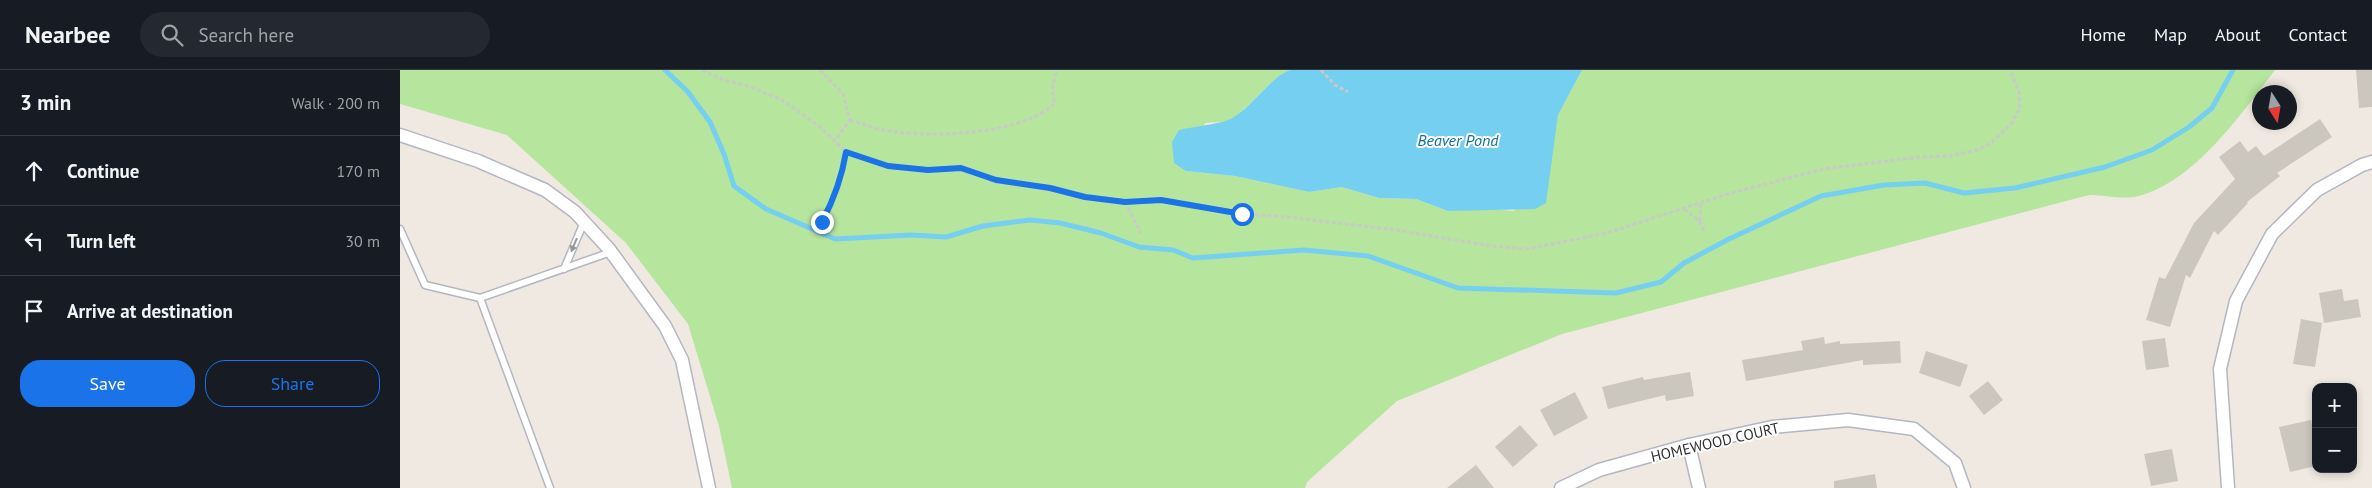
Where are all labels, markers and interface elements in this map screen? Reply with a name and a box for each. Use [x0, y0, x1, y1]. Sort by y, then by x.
search box [140, 12, 490, 57]
text: Nearbee [25, 19, 110, 50]
icon: search [158, 21, 186, 49]
text: Search here [198, 23, 294, 47]
text: Home [2080, 23, 2126, 46]
text: Map [2154, 23, 2187, 46]
text: About [2215, 23, 2261, 46]
text: Contact [2289, 23, 2347, 46]
north arrow [2252, 85, 2297, 130]
text: 3 min [20, 89, 71, 116]
text: Walk · 200 m [291, 93, 380, 113]
water label: Beaver Pond [1418, 130, 1499, 150]
icon: ahead [20, 157, 48, 185]
text: Continue [67, 159, 139, 183]
text: 170 m [337, 161, 380, 181]
route start [1231, 203, 1254, 226]
route end [811, 211, 834, 234]
icon: left [20, 227, 48, 255]
text: Turn left [67, 229, 136, 253]
text: 30 m [345, 231, 380, 251]
one-way arrow [569, 238, 577, 252]
icon: arrive [20, 297, 48, 325]
text: Arrive at destination [67, 299, 233, 323]
button: Save [20, 360, 195, 407]
button: Share [205, 360, 380, 407]
map controls [2312, 383, 2357, 473]
button: + [2312, 383, 2357, 428]
street label: HOMEWOOD COURT [1649, 418, 1782, 466]
button: − [2312, 428, 2357, 473]

